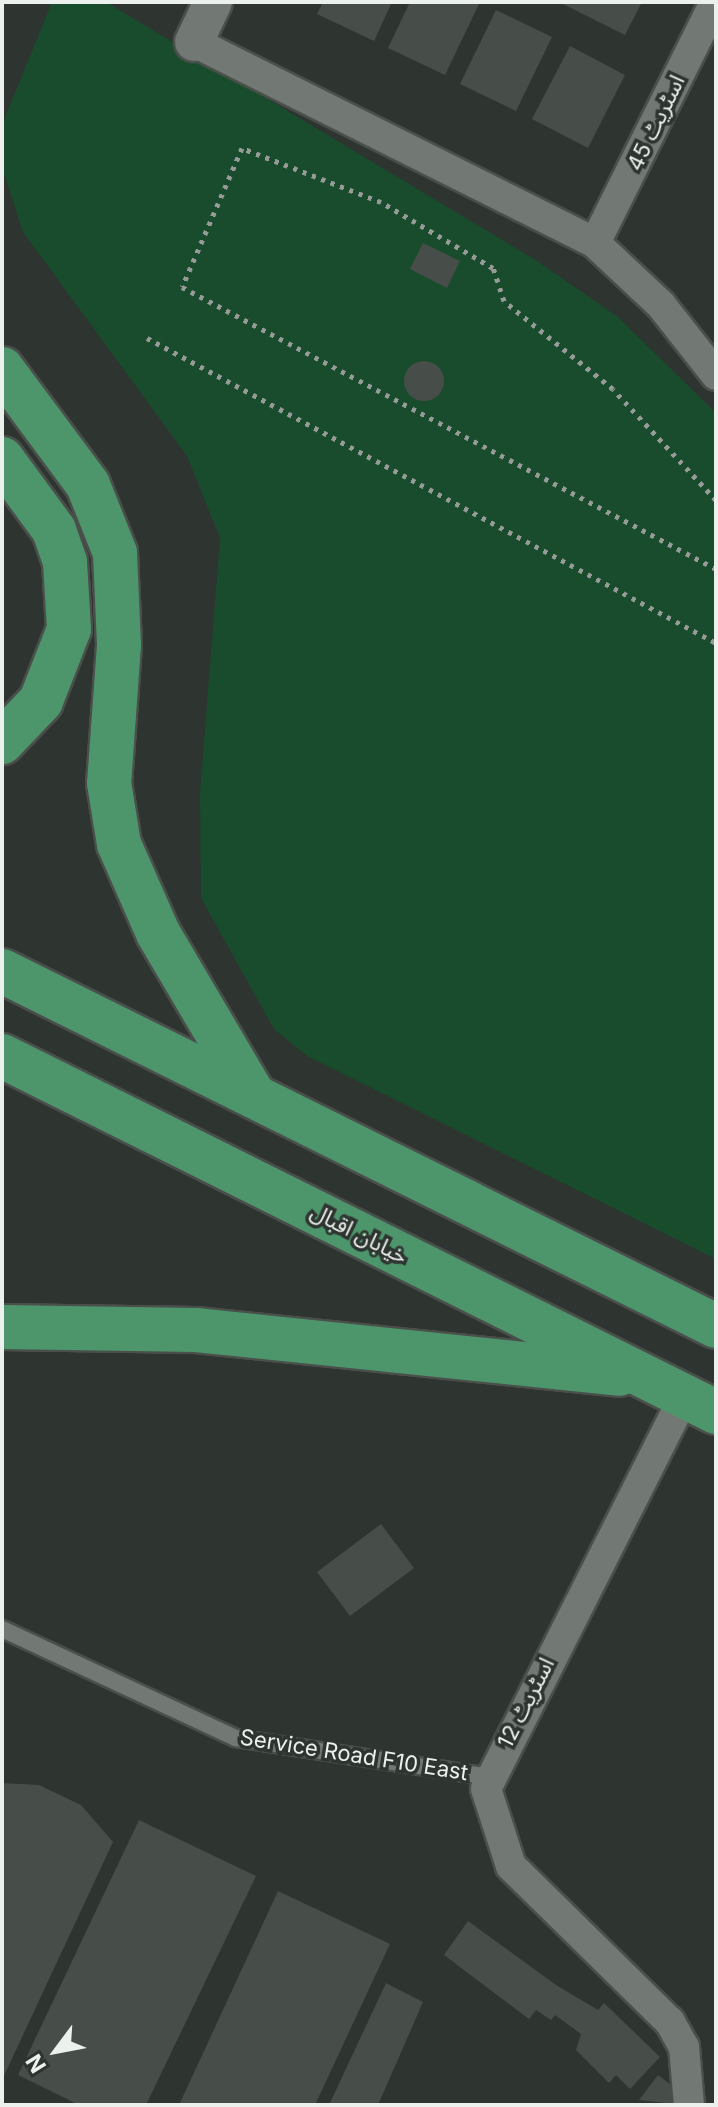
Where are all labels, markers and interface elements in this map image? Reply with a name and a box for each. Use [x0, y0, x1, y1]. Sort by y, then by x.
street label: اسٹریٹ 45 [622, 71, 690, 175]
street label: خیابان اقبال [306, 1198, 412, 1270]
street label: اسٹریٹ 12 [492, 1653, 560, 1753]
street label: Service Road F10 East [238, 1724, 470, 1786]
north arrow [16, 2011, 96, 2091]
text: N [20, 2050, 51, 2078]

